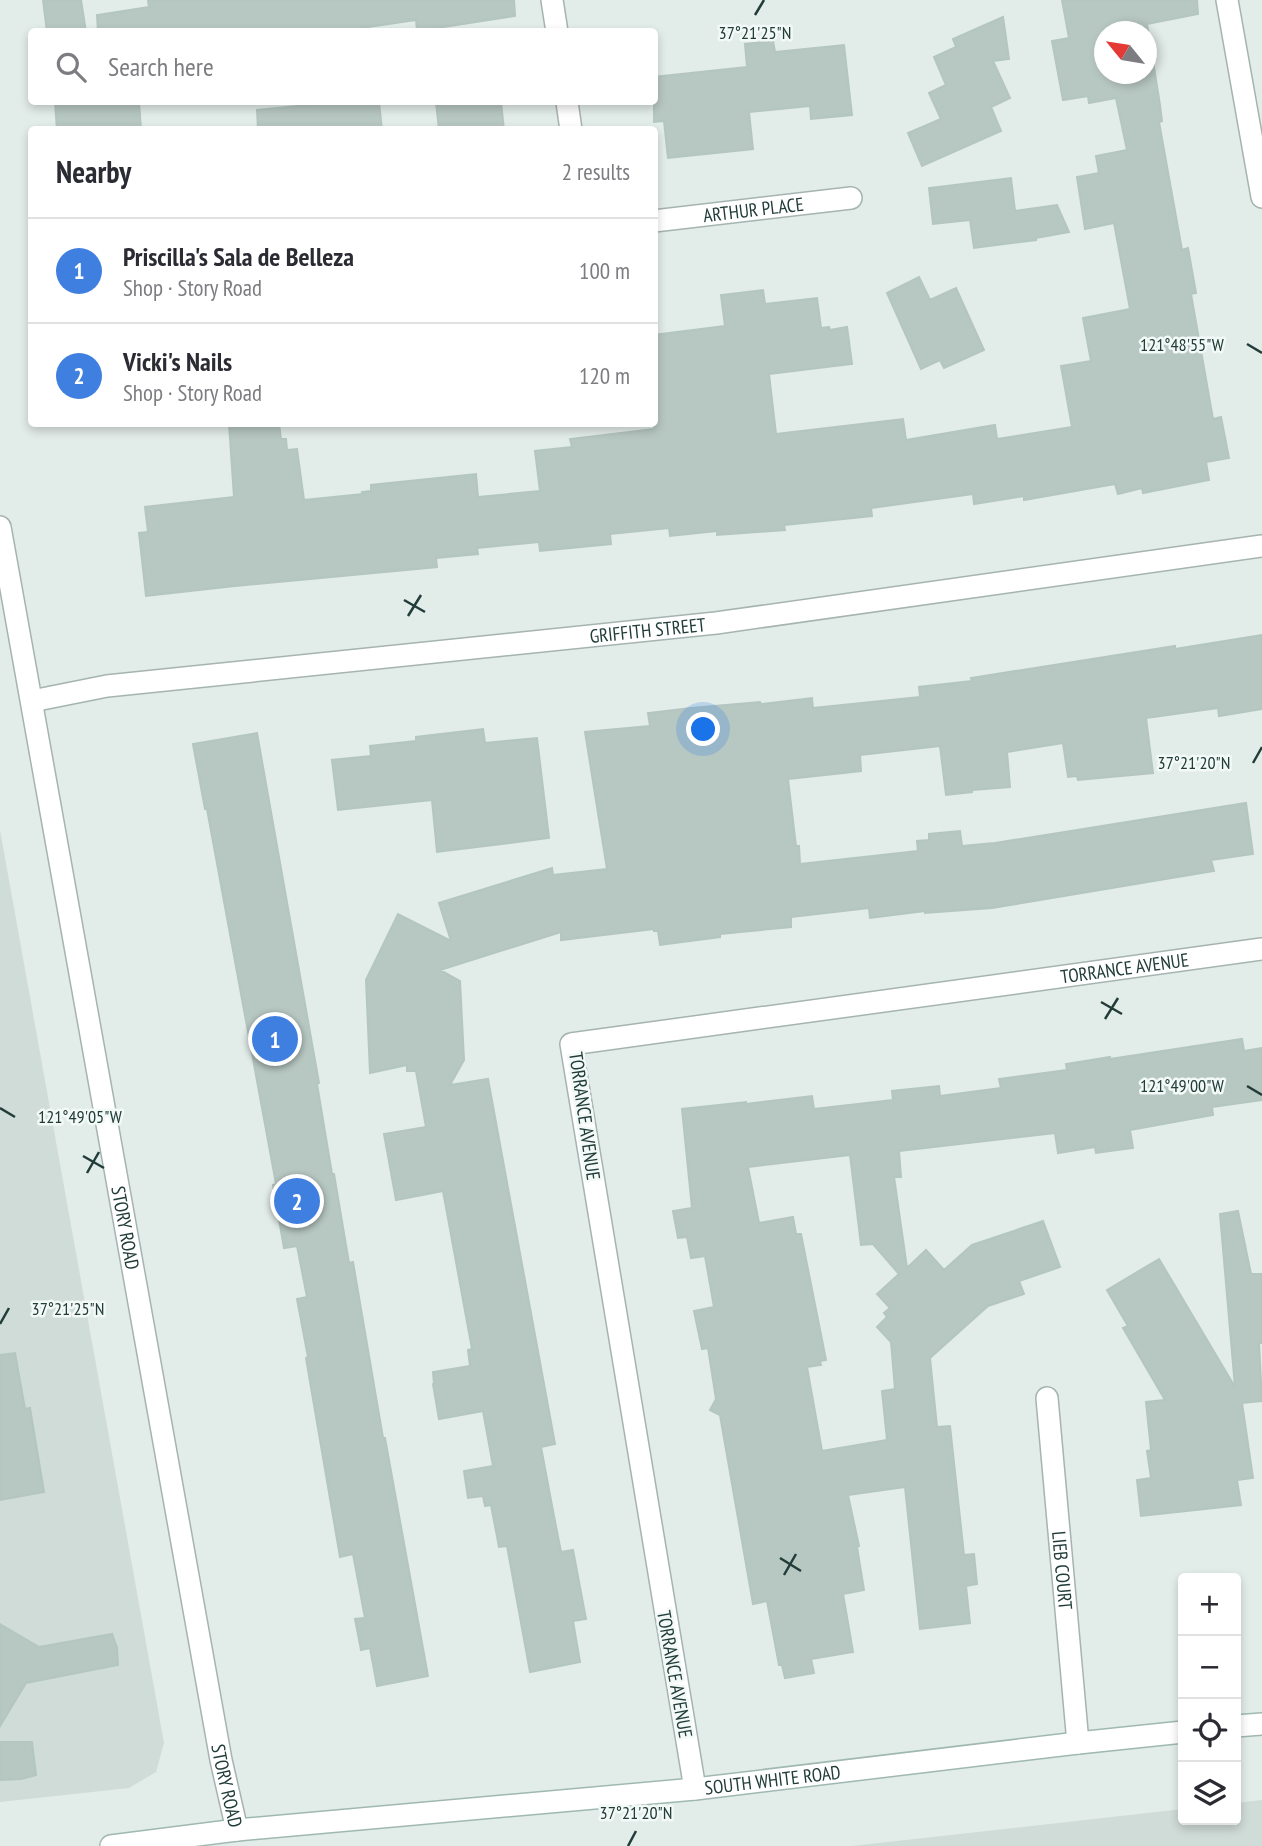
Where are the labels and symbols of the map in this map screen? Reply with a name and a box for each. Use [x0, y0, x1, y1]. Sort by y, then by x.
text: 37°21'25"N [719, 21, 791, 44]
north arrow [1094, 21, 1157, 84]
street label: ARTHUR PLACE [702, 192, 805, 227]
text: 121°48'55"W [1140, 333, 1224, 356]
street label: GRIFFITH STREET [589, 612, 707, 648]
your location [686, 712, 720, 746]
text: 37°21'20"N [1158, 751, 1230, 774]
street label: TORRANCE AVENUE [1059, 947, 1190, 989]
pin: 1 [252, 1013, 298, 1065]
street label: TORRANCE AVENUE [564, 1050, 606, 1182]
text: 121°49'00"W [1140, 1074, 1224, 1097]
text: 121°49'05"W [38, 1105, 122, 1128]
pin: 2 [274, 1175, 320, 1227]
street label: STORY ROAD [106, 1184, 145, 1272]
text: 37°21'25"N [32, 1297, 104, 1320]
street label: LIEB COURT [1047, 1530, 1078, 1611]
street label: TORRANCE AVENUE [652, 1608, 698, 1740]
street label: STORY ROAD [206, 1742, 248, 1830]
street label: SOUTH WHITE ROAD [703, 1760, 842, 1800]
text: 37°21'20"N [600, 1801, 672, 1824]

